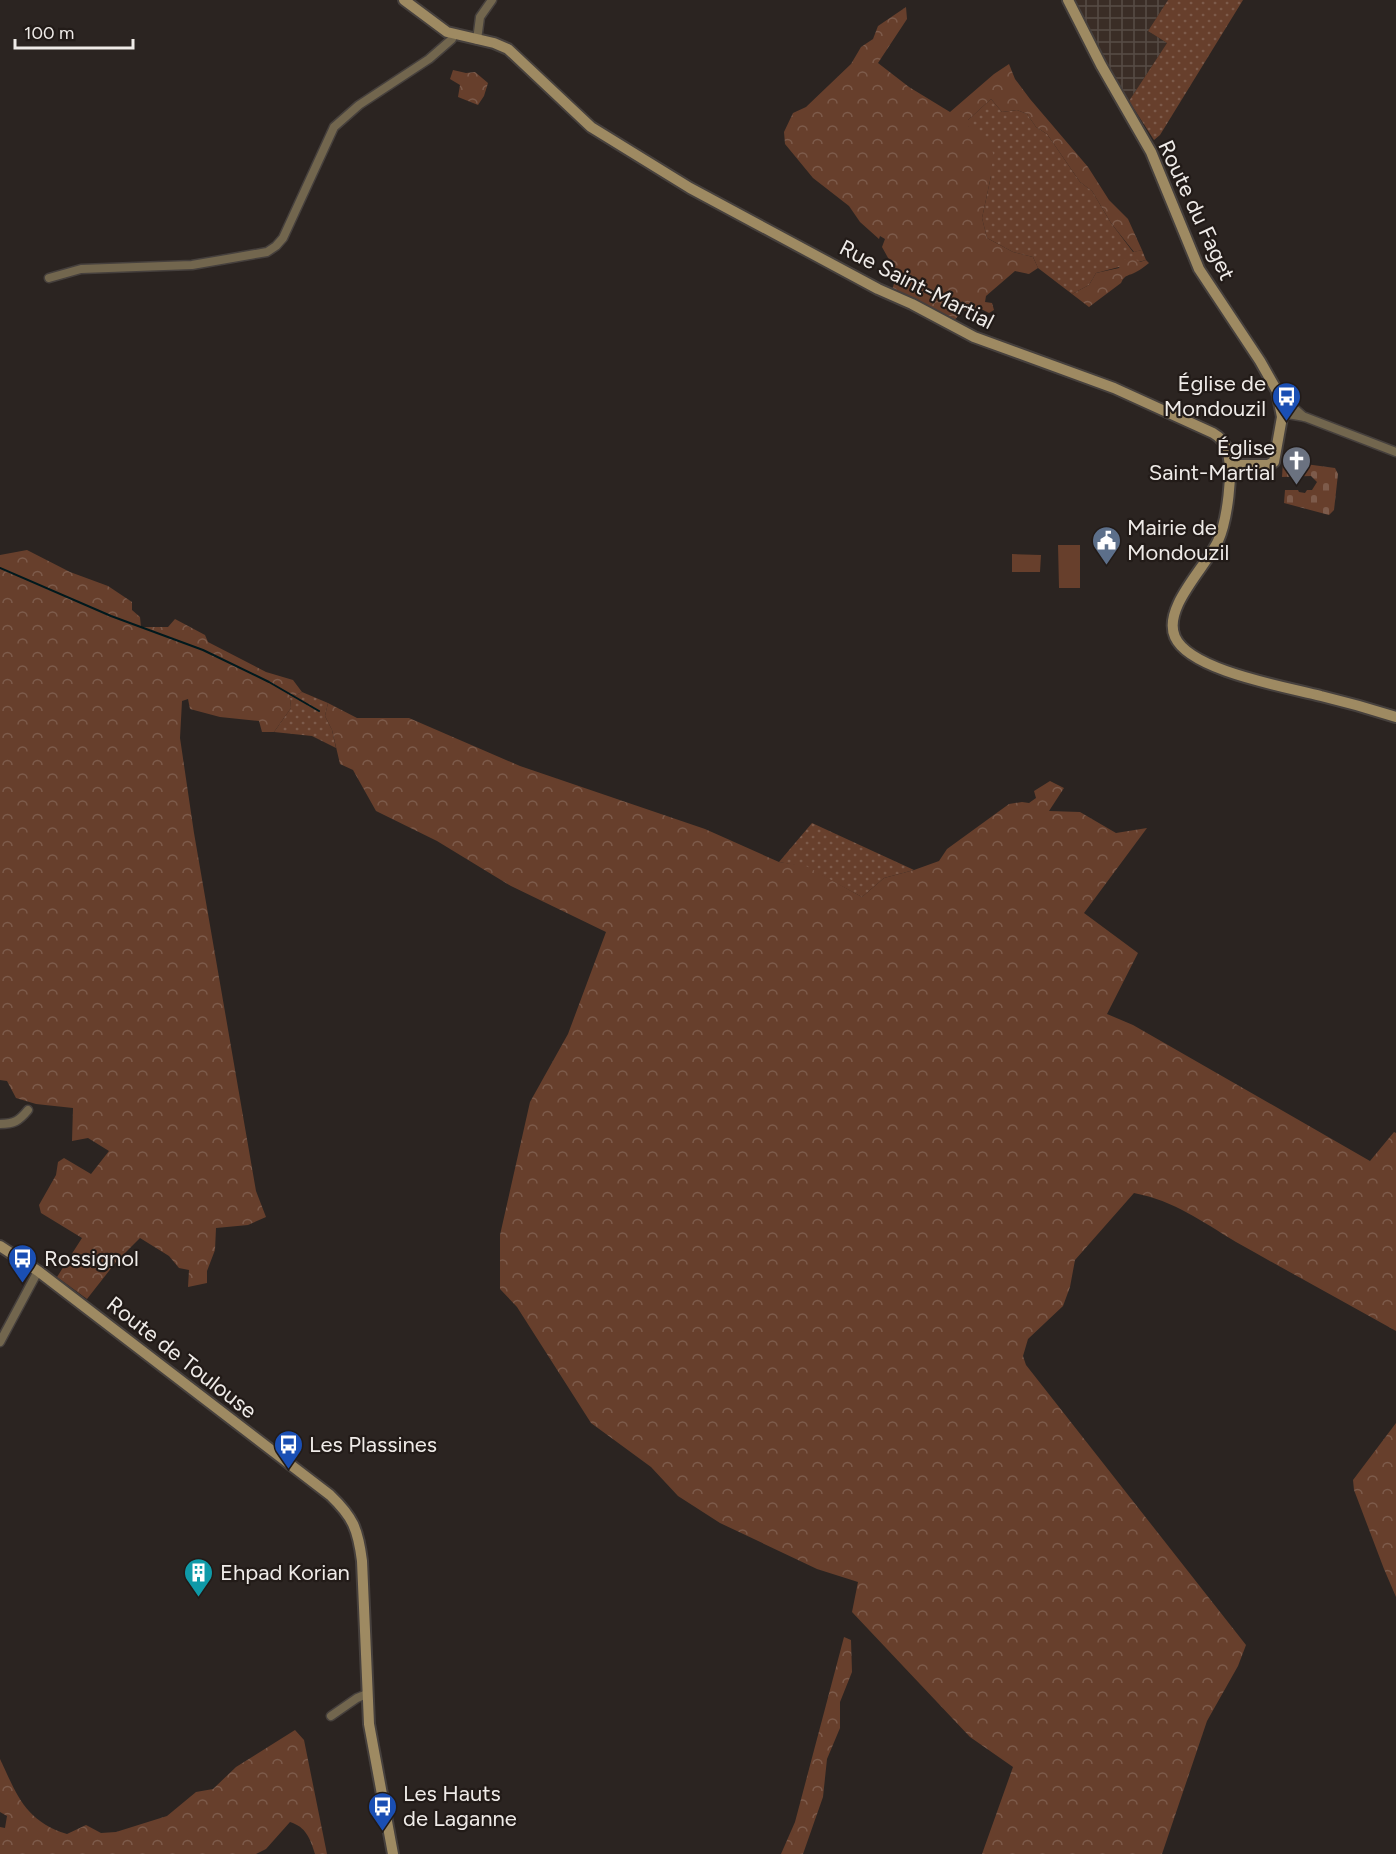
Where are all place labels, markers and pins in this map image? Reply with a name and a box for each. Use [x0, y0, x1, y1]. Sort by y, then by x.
place label: Église de Mondouzil [1164, 370, 1266, 422]
bus stop icon: Église de Mondouzil [1271, 380, 1303, 422]
place label: Église Saint-Martial [1149, 434, 1275, 486]
church icon: Église Saint-Martial [1280, 444, 1312, 486]
place label: Mairie de Mondouzil [1127, 514, 1229, 566]
public building icon: Mairie de Mondouzil [1090, 524, 1122, 566]
bus stop icon: Rossignol [7, 1242, 39, 1284]
place label: Rossignol [44, 1245, 139, 1272]
bus stop icon: Les Plassines [272, 1428, 304, 1470]
place label: Les Plassines [309, 1431, 437, 1458]
building icon: Ehpad Korian [183, 1556, 215, 1598]
place label: Ehpad Korian [220, 1559, 350, 1586]
place label: Les Hauts de Laganne [403, 1780, 517, 1832]
bus stop icon: Les Hauts de Laganne [366, 1790, 398, 1832]

